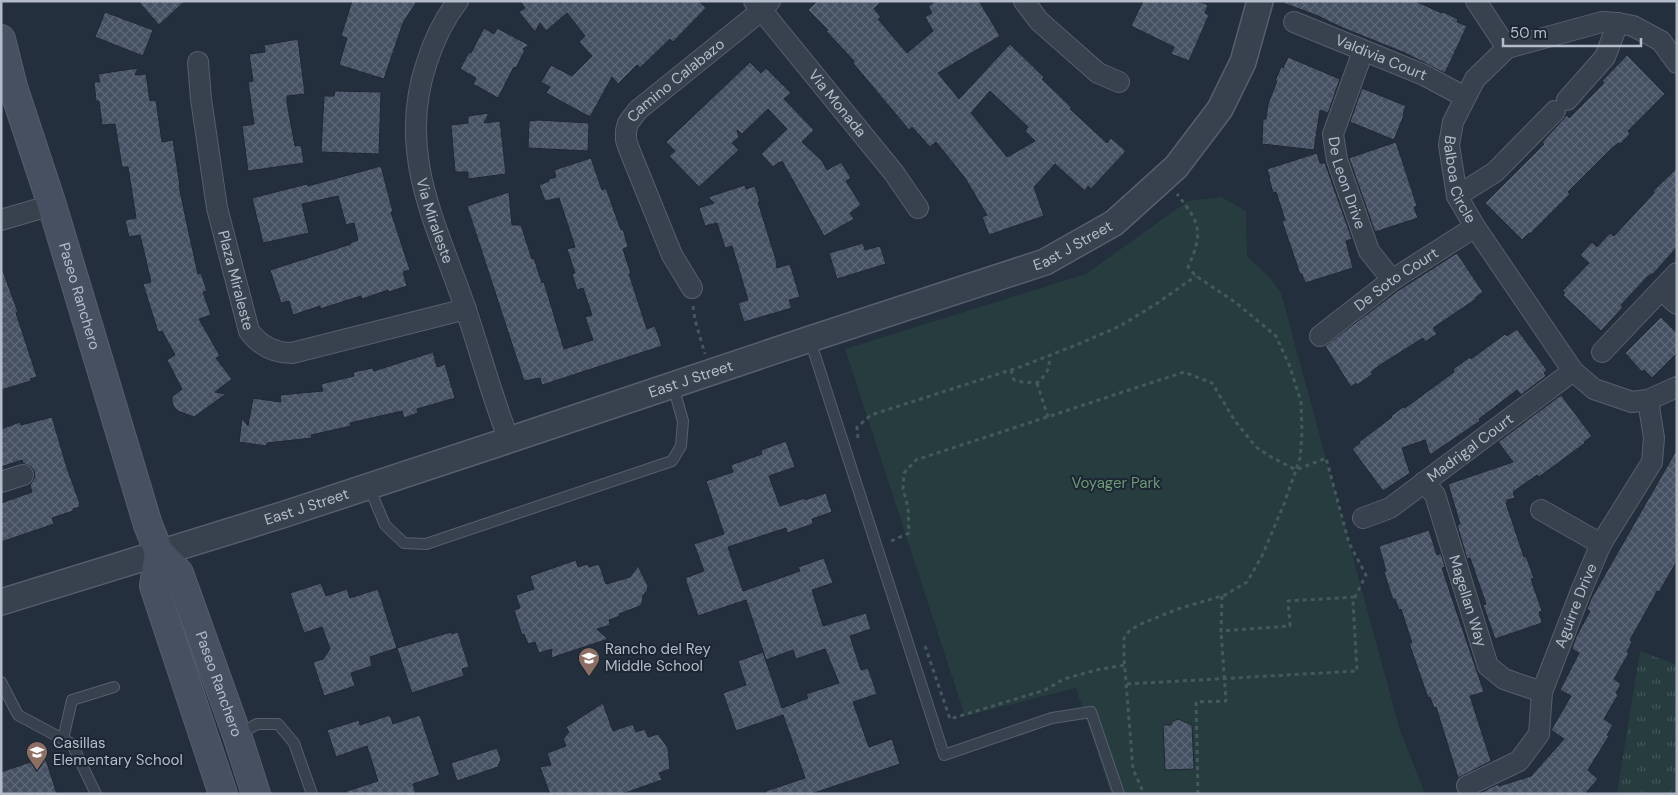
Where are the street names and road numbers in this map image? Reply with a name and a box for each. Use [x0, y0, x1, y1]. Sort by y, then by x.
street label: Valdivia Court [1332, 30, 1430, 85]
street label: Camino Calabazo [622, 34, 729, 126]
street label: Via Monada [804, 65, 871, 141]
street label: Balboa Circle [1439, 134, 1481, 227]
street label: De Leon Drive [1324, 135, 1370, 232]
street label: Via Miraleste [412, 176, 458, 266]
street label: East J Street [1031, 216, 1116, 275]
street label: Plaza Miraleste [213, 228, 258, 332]
street label: Paseo Ranchero [54, 240, 105, 352]
street label: De Soto Court [1350, 243, 1442, 316]
street label: East J Street [646, 356, 736, 402]
street label: Madrigal Court [1423, 409, 1518, 487]
street label: East J Street [262, 484, 351, 530]
street label: Magellan Way [1444, 553, 1492, 650]
street label: Aguirre Drive [1550, 560, 1602, 651]
street label: Paseo Ranchero [191, 629, 247, 740]

